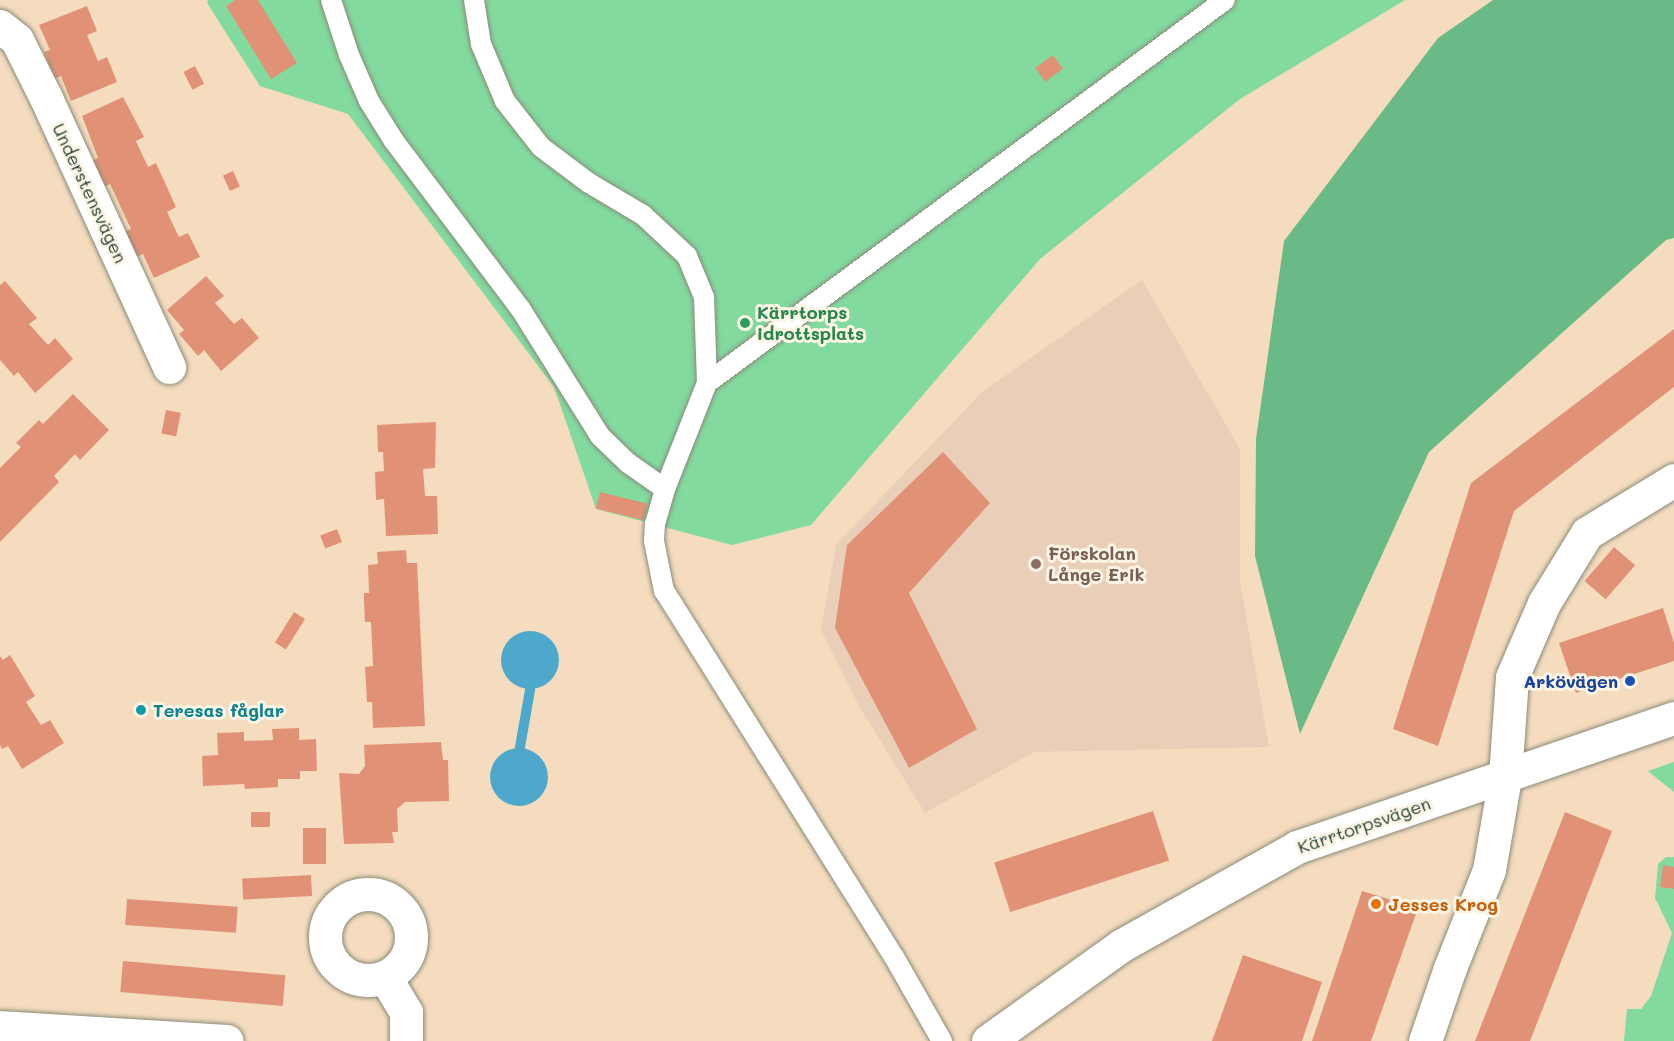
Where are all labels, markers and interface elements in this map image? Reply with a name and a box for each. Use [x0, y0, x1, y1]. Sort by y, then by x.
street label: Understensvägen [48, 120, 132, 266]
place label: Kärrtorps idrottsplats [757, 302, 864, 344]
marker: Kärrtorps idrottsplats [738, 316, 752, 330]
place label: Förskolan Långe Erik [1048, 543, 1144, 586]
marker: Förskolan Långe Erik [1029, 557, 1043, 571]
place label: Arkövägen [1524, 670, 1618, 692]
marker: Arkövägen [1623, 674, 1637, 688]
place label: Teresas fåglar [153, 699, 284, 721]
marker: Teresas fåglar [134, 703, 148, 717]
street label: Kärrtorpsvägen [1295, 792, 1433, 858]
place label: Jesses Krog [1388, 893, 1498, 915]
marker: Jesses Krog [1369, 897, 1383, 911]

